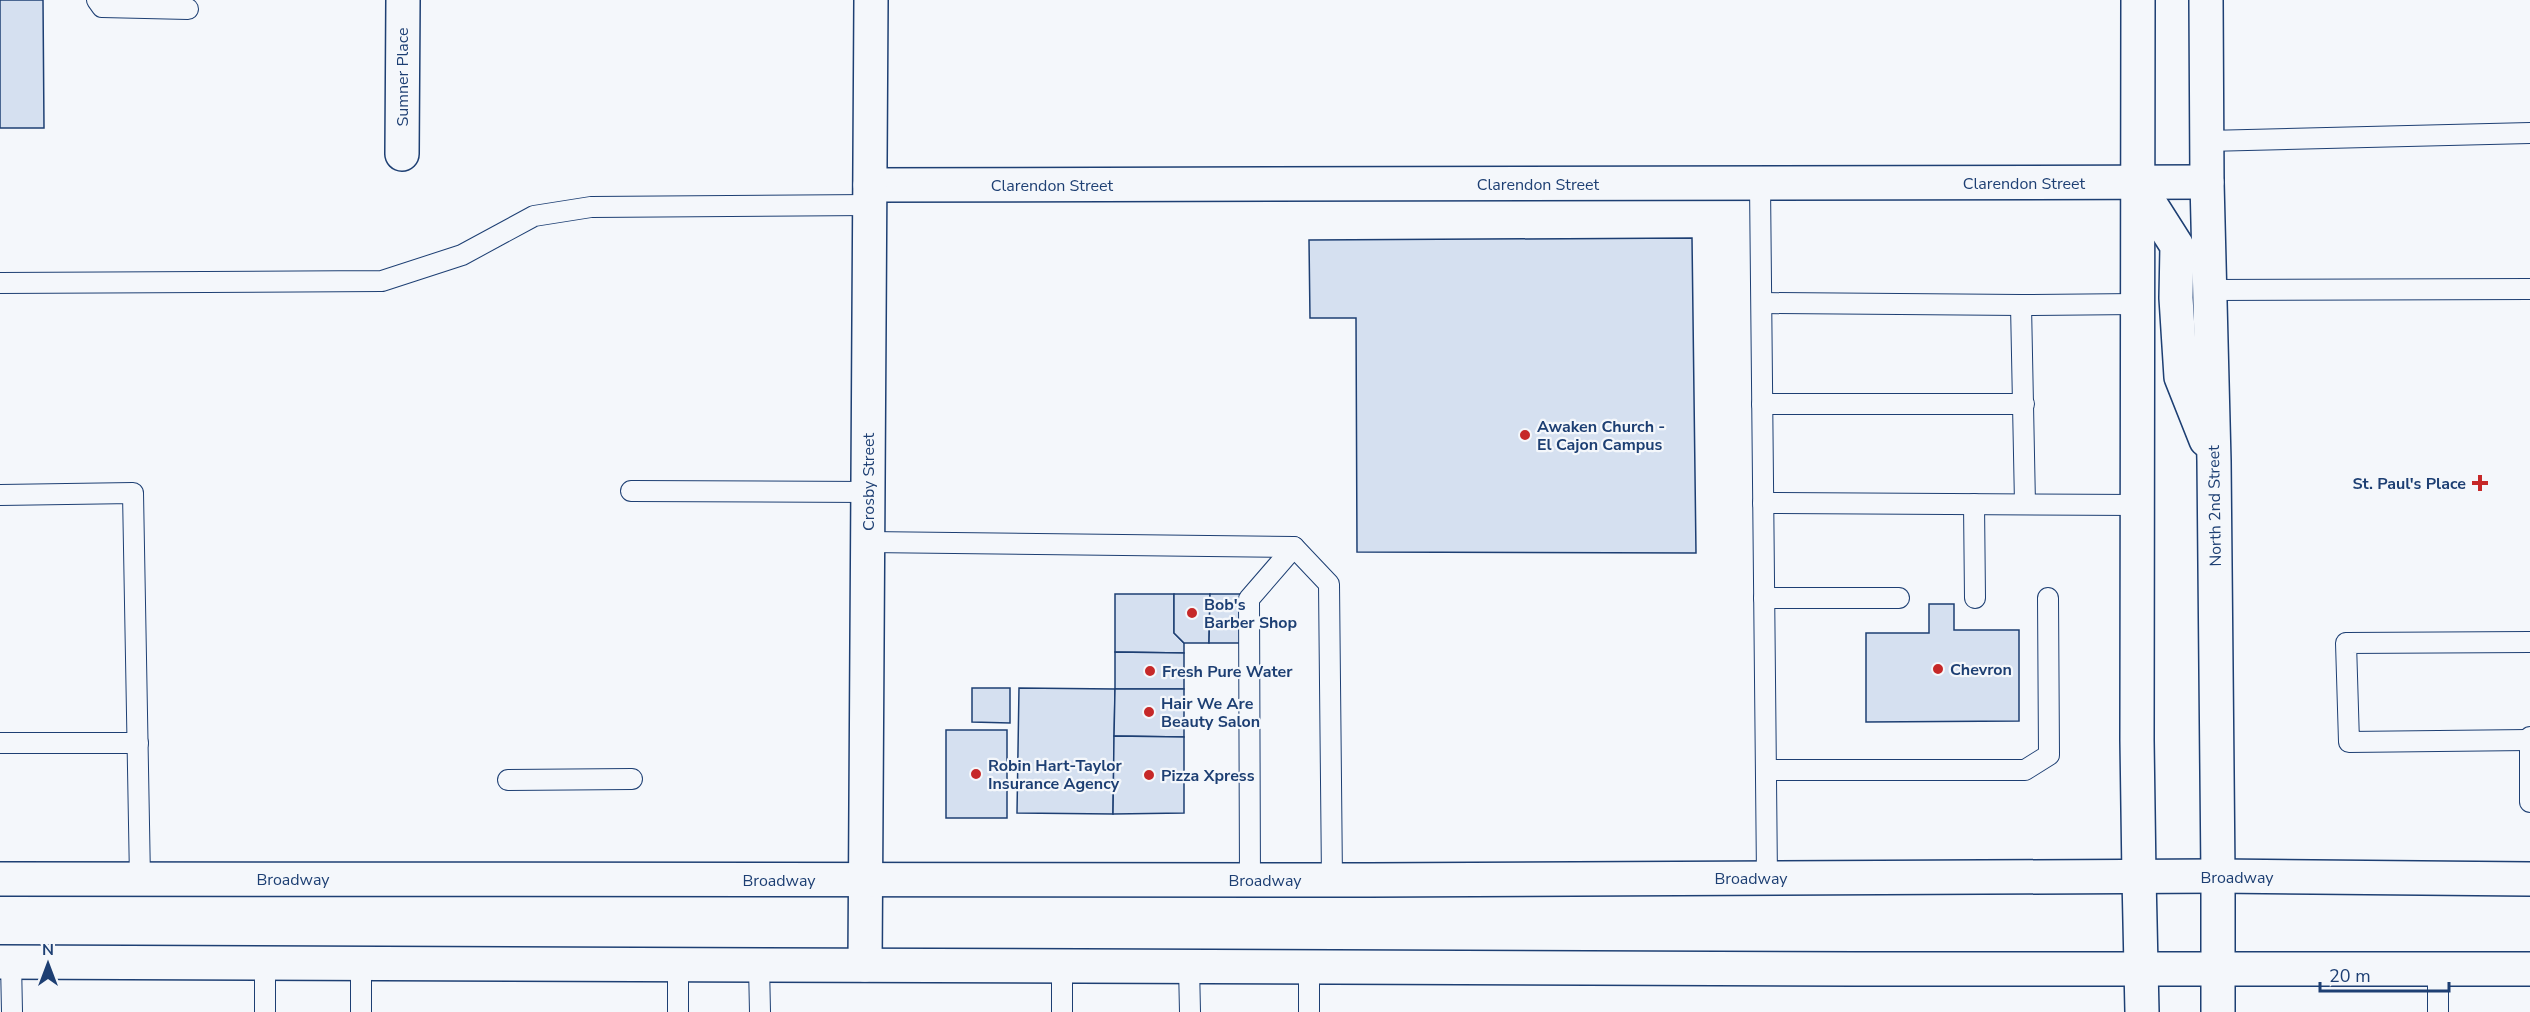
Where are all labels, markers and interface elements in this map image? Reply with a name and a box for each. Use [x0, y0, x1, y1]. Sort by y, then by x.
street label: Sumner Place [392, 27, 414, 127]
street label: Clarendon Street [1963, 173, 2086, 195]
street label: Clarendon Street [1477, 174, 1600, 196]
street label: Clarendon Street [991, 175, 1114, 197]
place label: Awaken Church - El Cajon Campus [1537, 416, 1665, 456]
marker: Awaken Church - El Cajon Campus [1518, 428, 1532, 442]
street label: Crosby Street [858, 433, 880, 531]
street label: North 2nd Street [2203, 445, 2227, 567]
place label: St. Paul's Place [2352, 473, 2466, 495]
marker: St. Paul's Place [2471, 474, 2489, 492]
place label: Bob's Barber Shop [1204, 594, 1297, 634]
marker: Bob's Barber Shop [1185, 606, 1199, 620]
place label: Chevron [1950, 659, 2012, 681]
place label: Fresh Pure Water [1162, 661, 1293, 683]
marker: Chevron [1931, 662, 1945, 676]
marker: Fresh Pure Water [1143, 664, 1157, 678]
place label: Hair We Are Beauty Salon [1161, 693, 1260, 733]
marker: Hair We Are Beauty Salon [1142, 705, 1156, 719]
place label: Robin Hart-Taylor Insurance Agency [988, 755, 1122, 795]
place label: Pizza Xpress [1161, 765, 1255, 787]
marker: Robin Hart-Taylor Insurance Agency [969, 767, 983, 781]
marker: Pizza Xpress [1142, 768, 1156, 782]
street label: Broadway [2200, 867, 2274, 889]
street label: Broadway [1714, 868, 1788, 890]
street label: Broadway [256, 869, 330, 891]
street label: Broadway [742, 870, 816, 892]
street label: Broadway [1228, 870, 1302, 892]
north arrow [18, 934, 78, 994]
text: N [42, 939, 54, 961]
scale bar [2320, 955, 2449, 993]
text: 20 m [2329, 964, 2371, 988]

